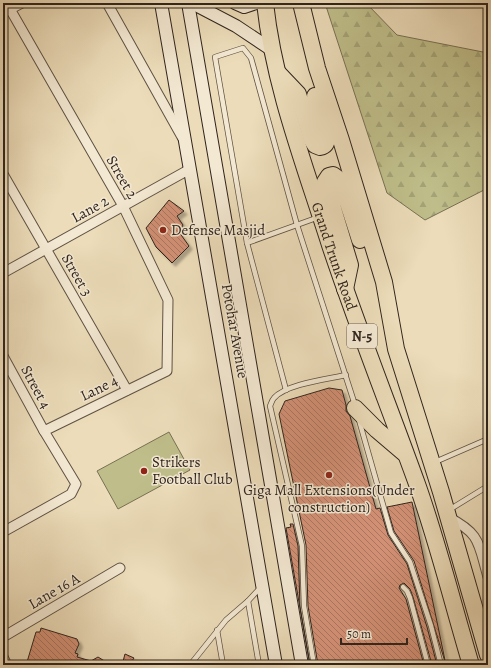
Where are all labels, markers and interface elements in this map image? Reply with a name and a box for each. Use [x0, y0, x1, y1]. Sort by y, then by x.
street label: Street 2 [102, 152, 142, 202]
street label: Lane 2 [68, 191, 112, 227]
street label: Grand Trunk Road [307, 199, 362, 314]
place label: Defense Masjid [171, 220, 266, 240]
marker: Defense Masjid [158, 225, 168, 235]
street label: Street 3 [57, 250, 97, 300]
street label: Potohar Avenue [217, 282, 253, 380]
road number: N-5 [347, 324, 377, 348]
street label: Street 4 [16, 362, 56, 412]
street label: Lane 4 [77, 370, 121, 406]
place label: Strikers Football Club [152, 452, 233, 489]
marker: Strikers Football Club [139, 466, 149, 476]
marker: Giga Mall Extensions(Under construction) [324, 470, 334, 480]
place label: Giga Mall Extensions(Under construction) [243, 480, 415, 517]
street label: Lane 16 A [25, 568, 84, 614]
scale bar [341, 620, 407, 646]
text: 50 m [347, 626, 371, 642]

